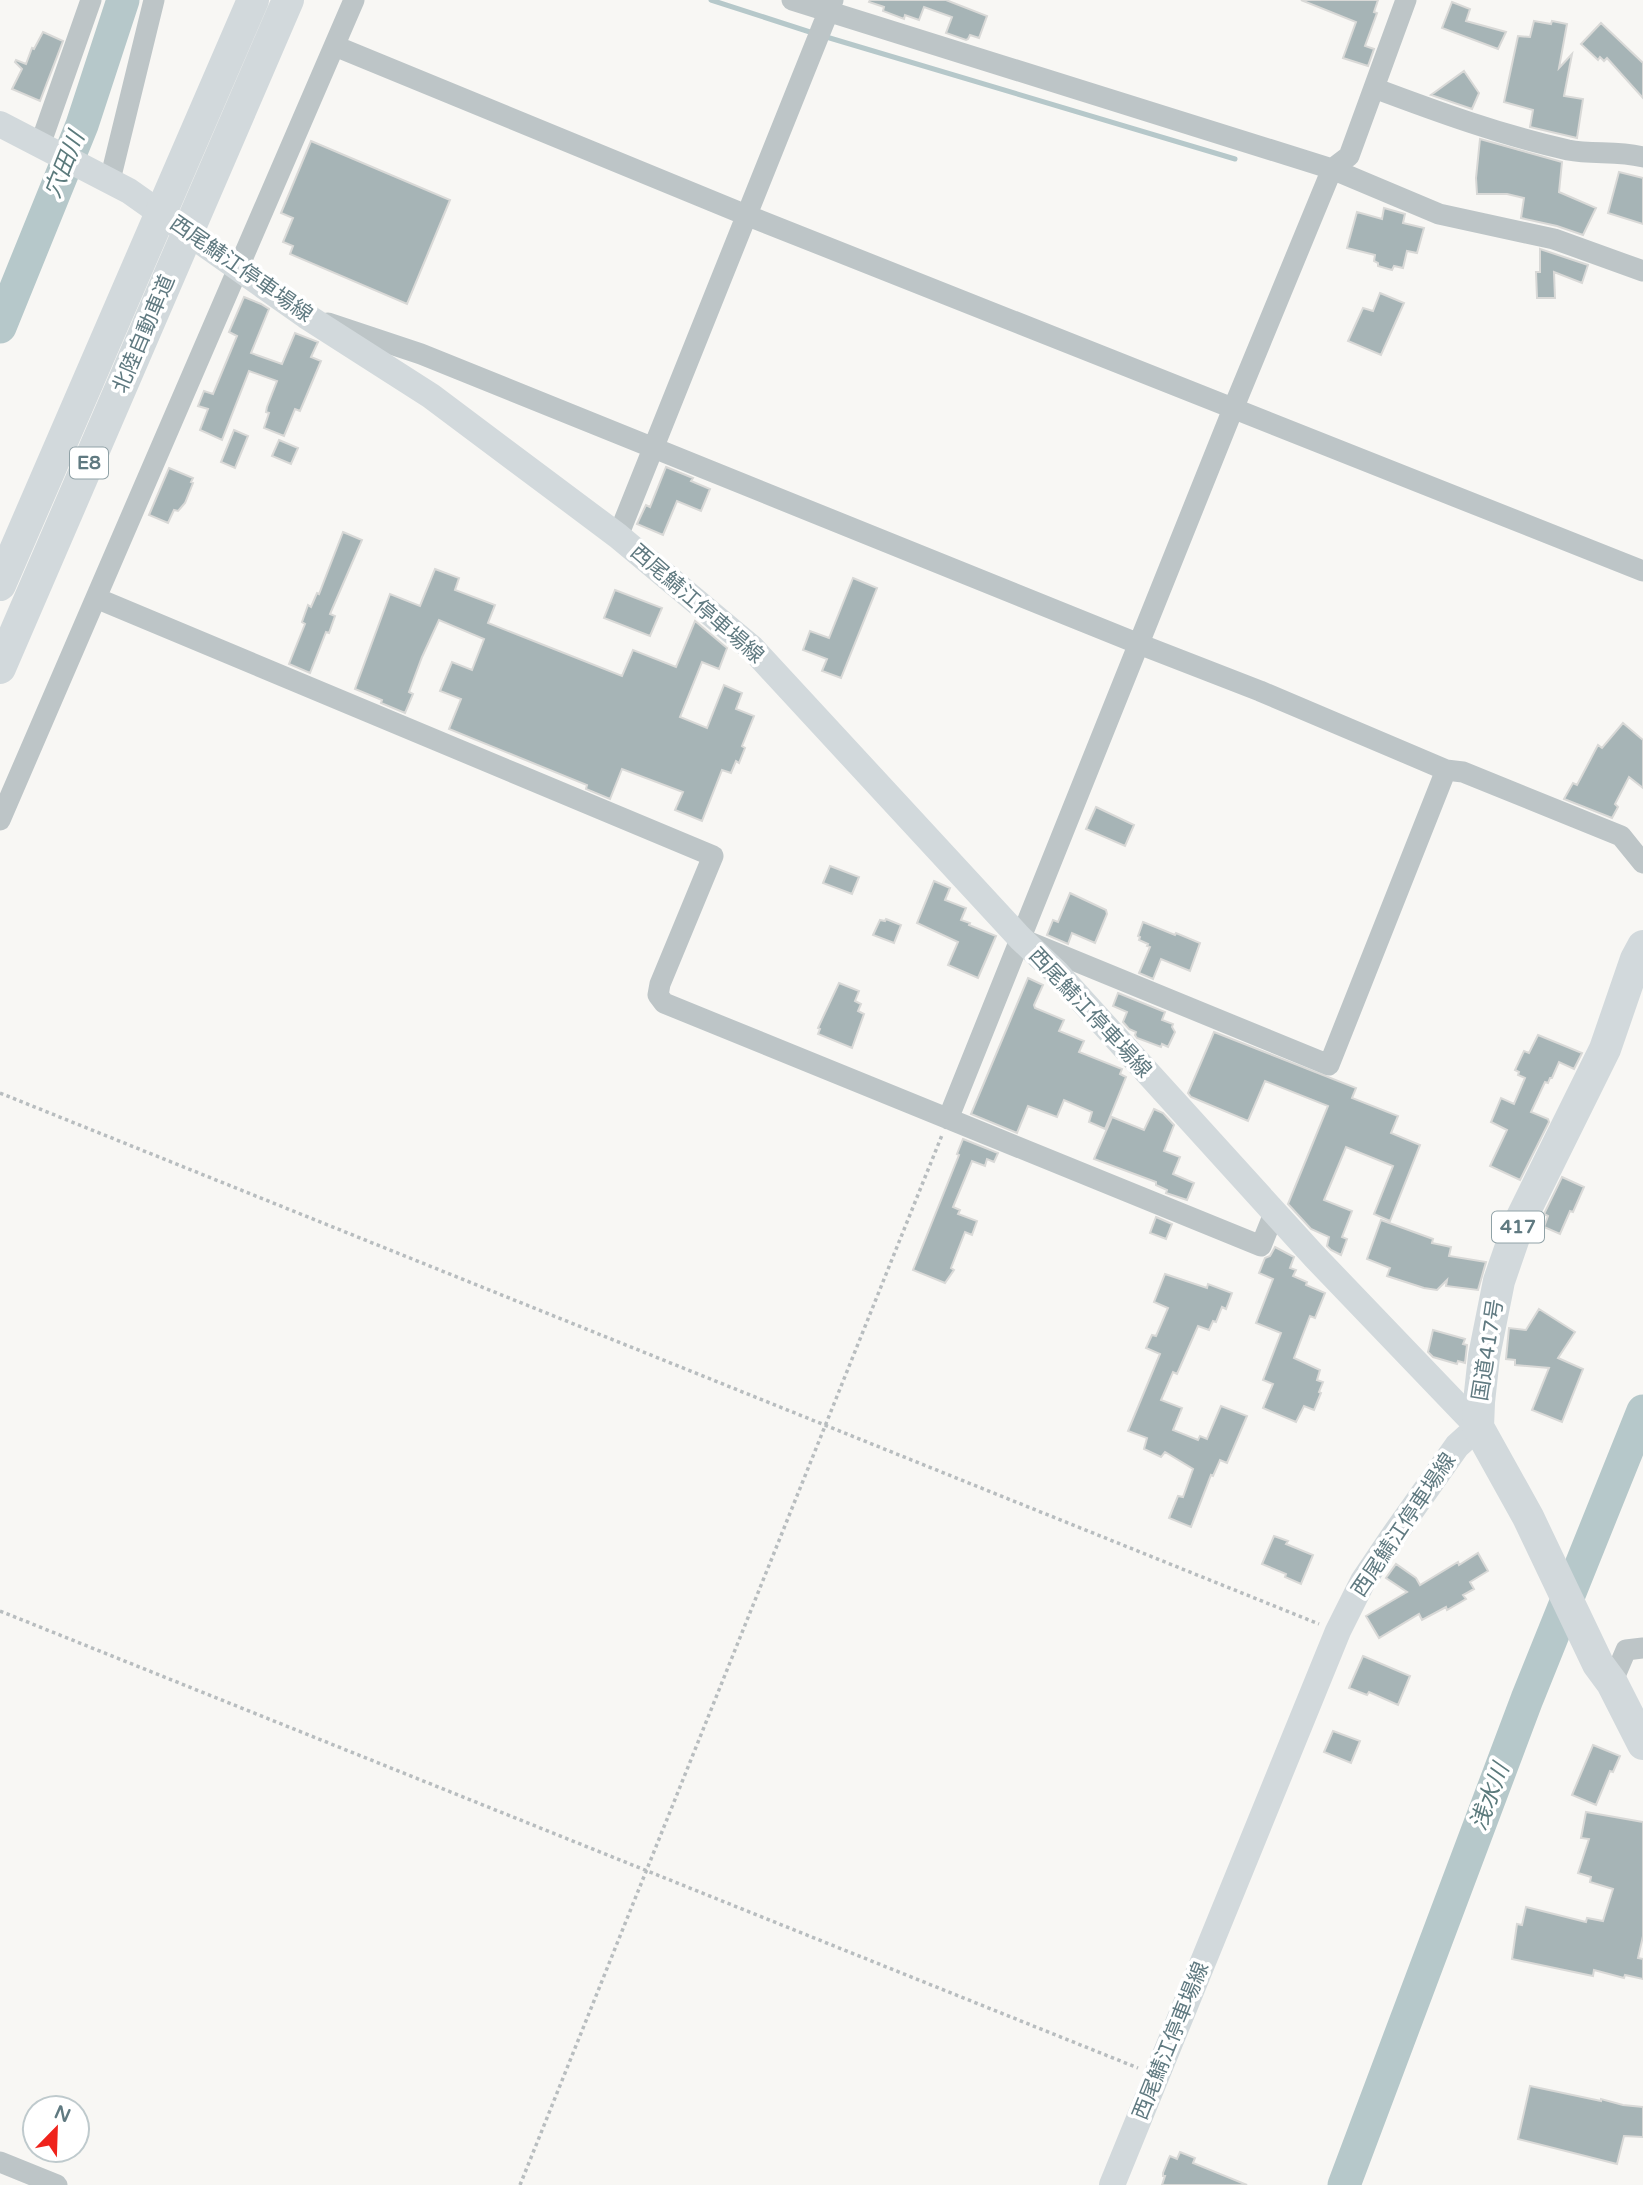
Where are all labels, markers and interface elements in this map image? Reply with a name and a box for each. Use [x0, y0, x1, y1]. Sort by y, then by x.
water label: 穴田川 [39, 125, 92, 202]
street label: 西尾鯖江停車場線 [165, 211, 317, 327]
street label: 北陸自動車道 [108, 271, 180, 397]
road number: E8 [70, 447, 108, 478]
street label: 西尾鯖江停車場線 [625, 539, 769, 669]
street label: 西尾鯖江停車場線 [1024, 943, 1156, 1083]
road number: 417 [1492, 1212, 1544, 1242]
street label: 国道417号 [1468, 1297, 1508, 1403]
street label: 西尾鯖江停車場線 [1347, 1448, 1461, 1602]
water label: 浅水川 [1465, 1757, 1517, 1834]
street label: 西尾鯖江停車場線 [1128, 1958, 1214, 2124]
north arrow [21, 2094, 91, 2164]
text: N [51, 2101, 74, 2127]

